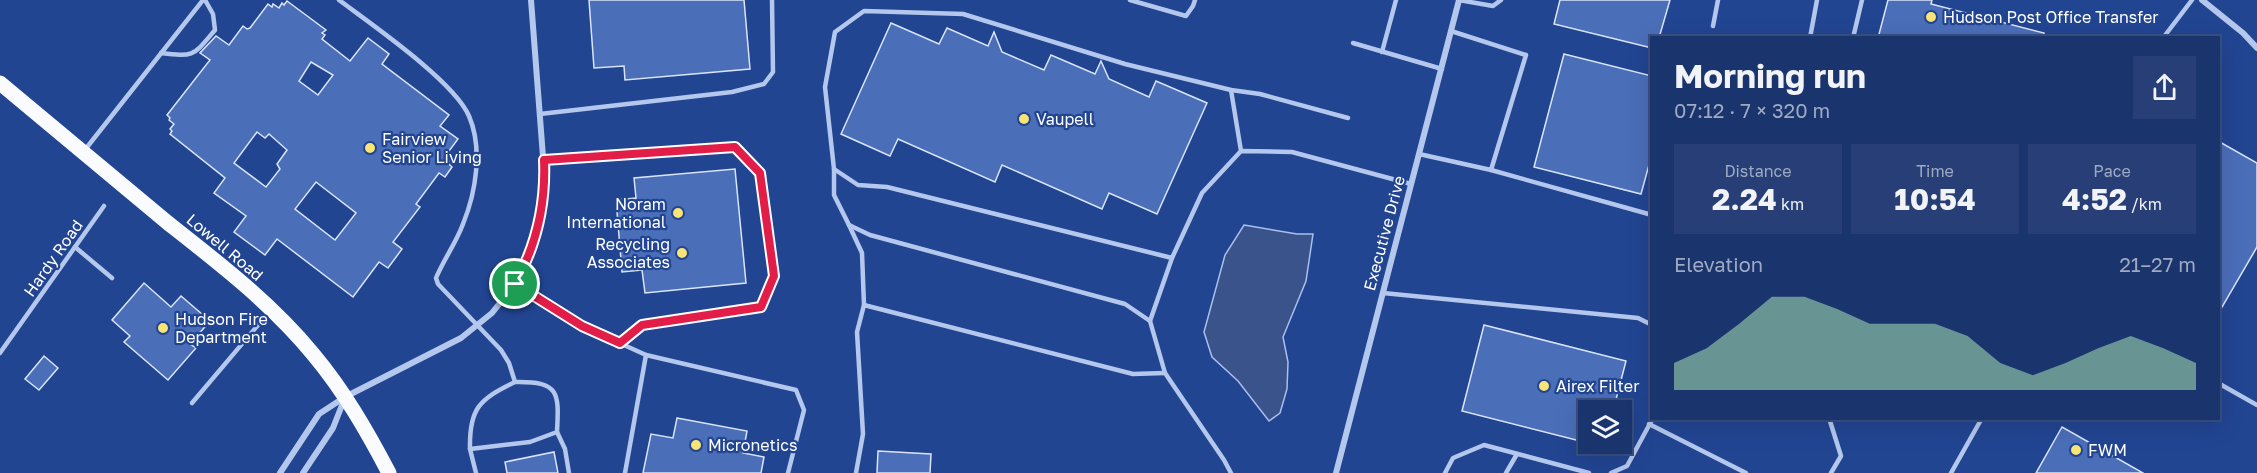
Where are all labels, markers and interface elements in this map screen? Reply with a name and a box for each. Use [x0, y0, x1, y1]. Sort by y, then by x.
place label: Hudson Post Office Transfer [1943, 7, 2159, 27]
marker: Hudson Post Office Transfer [1924, 10, 1938, 24]
text: Morning run [1674, 56, 1866, 95]
button: share [2133, 56, 2196, 119]
text: 07:12 · 7 × 320 m [1674, 98, 1830, 122]
place label: Vaupell [1036, 109, 1094, 129]
marker: Vaupell [1017, 112, 1031, 126]
place label: Fairview Senior Living [382, 129, 482, 167]
marker: Fairview Senior Living [363, 141, 377, 155]
text: Distance [1724, 161, 1792, 181]
text: Time [1916, 161, 1954, 181]
text: Pace [2093, 161, 2131, 181]
street label: Executive Drive [1359, 173, 1409, 293]
text: 2.24 [1712, 181, 1777, 217]
text: 10:54 [1894, 181, 1976, 217]
text: 4:52 [2062, 181, 2127, 217]
place label: Noram International [566, 194, 666, 232]
text: km [1777, 194, 1804, 214]
text: /km [2127, 194, 2162, 214]
marker: Noram International [671, 206, 685, 220]
street label: Lowell Road [183, 209, 267, 285]
street label: Hardy Road [19, 216, 87, 300]
place label: Recycling Associates [587, 234, 670, 272]
marker: Recycling Associates [675, 246, 689, 260]
text: Elevation [1674, 252, 1763, 276]
text: 21–27 m [2119, 252, 2196, 276]
pin [489, 258, 540, 309]
icon: arrive [498, 267, 531, 300]
place label: Hudson Fire Department [175, 309, 268, 347]
marker: Hudson Fire Department [156, 321, 170, 335]
place label: Airex Filter [1556, 376, 1639, 396]
marker: Airex Filter [1537, 379, 1551, 393]
map controls [1578, 400, 1632, 454]
button: layers [1578, 400, 1632, 454]
place label: Micronetics [708, 435, 797, 455]
marker: Micronetics [689, 438, 703, 452]
place label: FWM [2088, 440, 2127, 460]
marker: FWM [2069, 443, 2083, 457]

